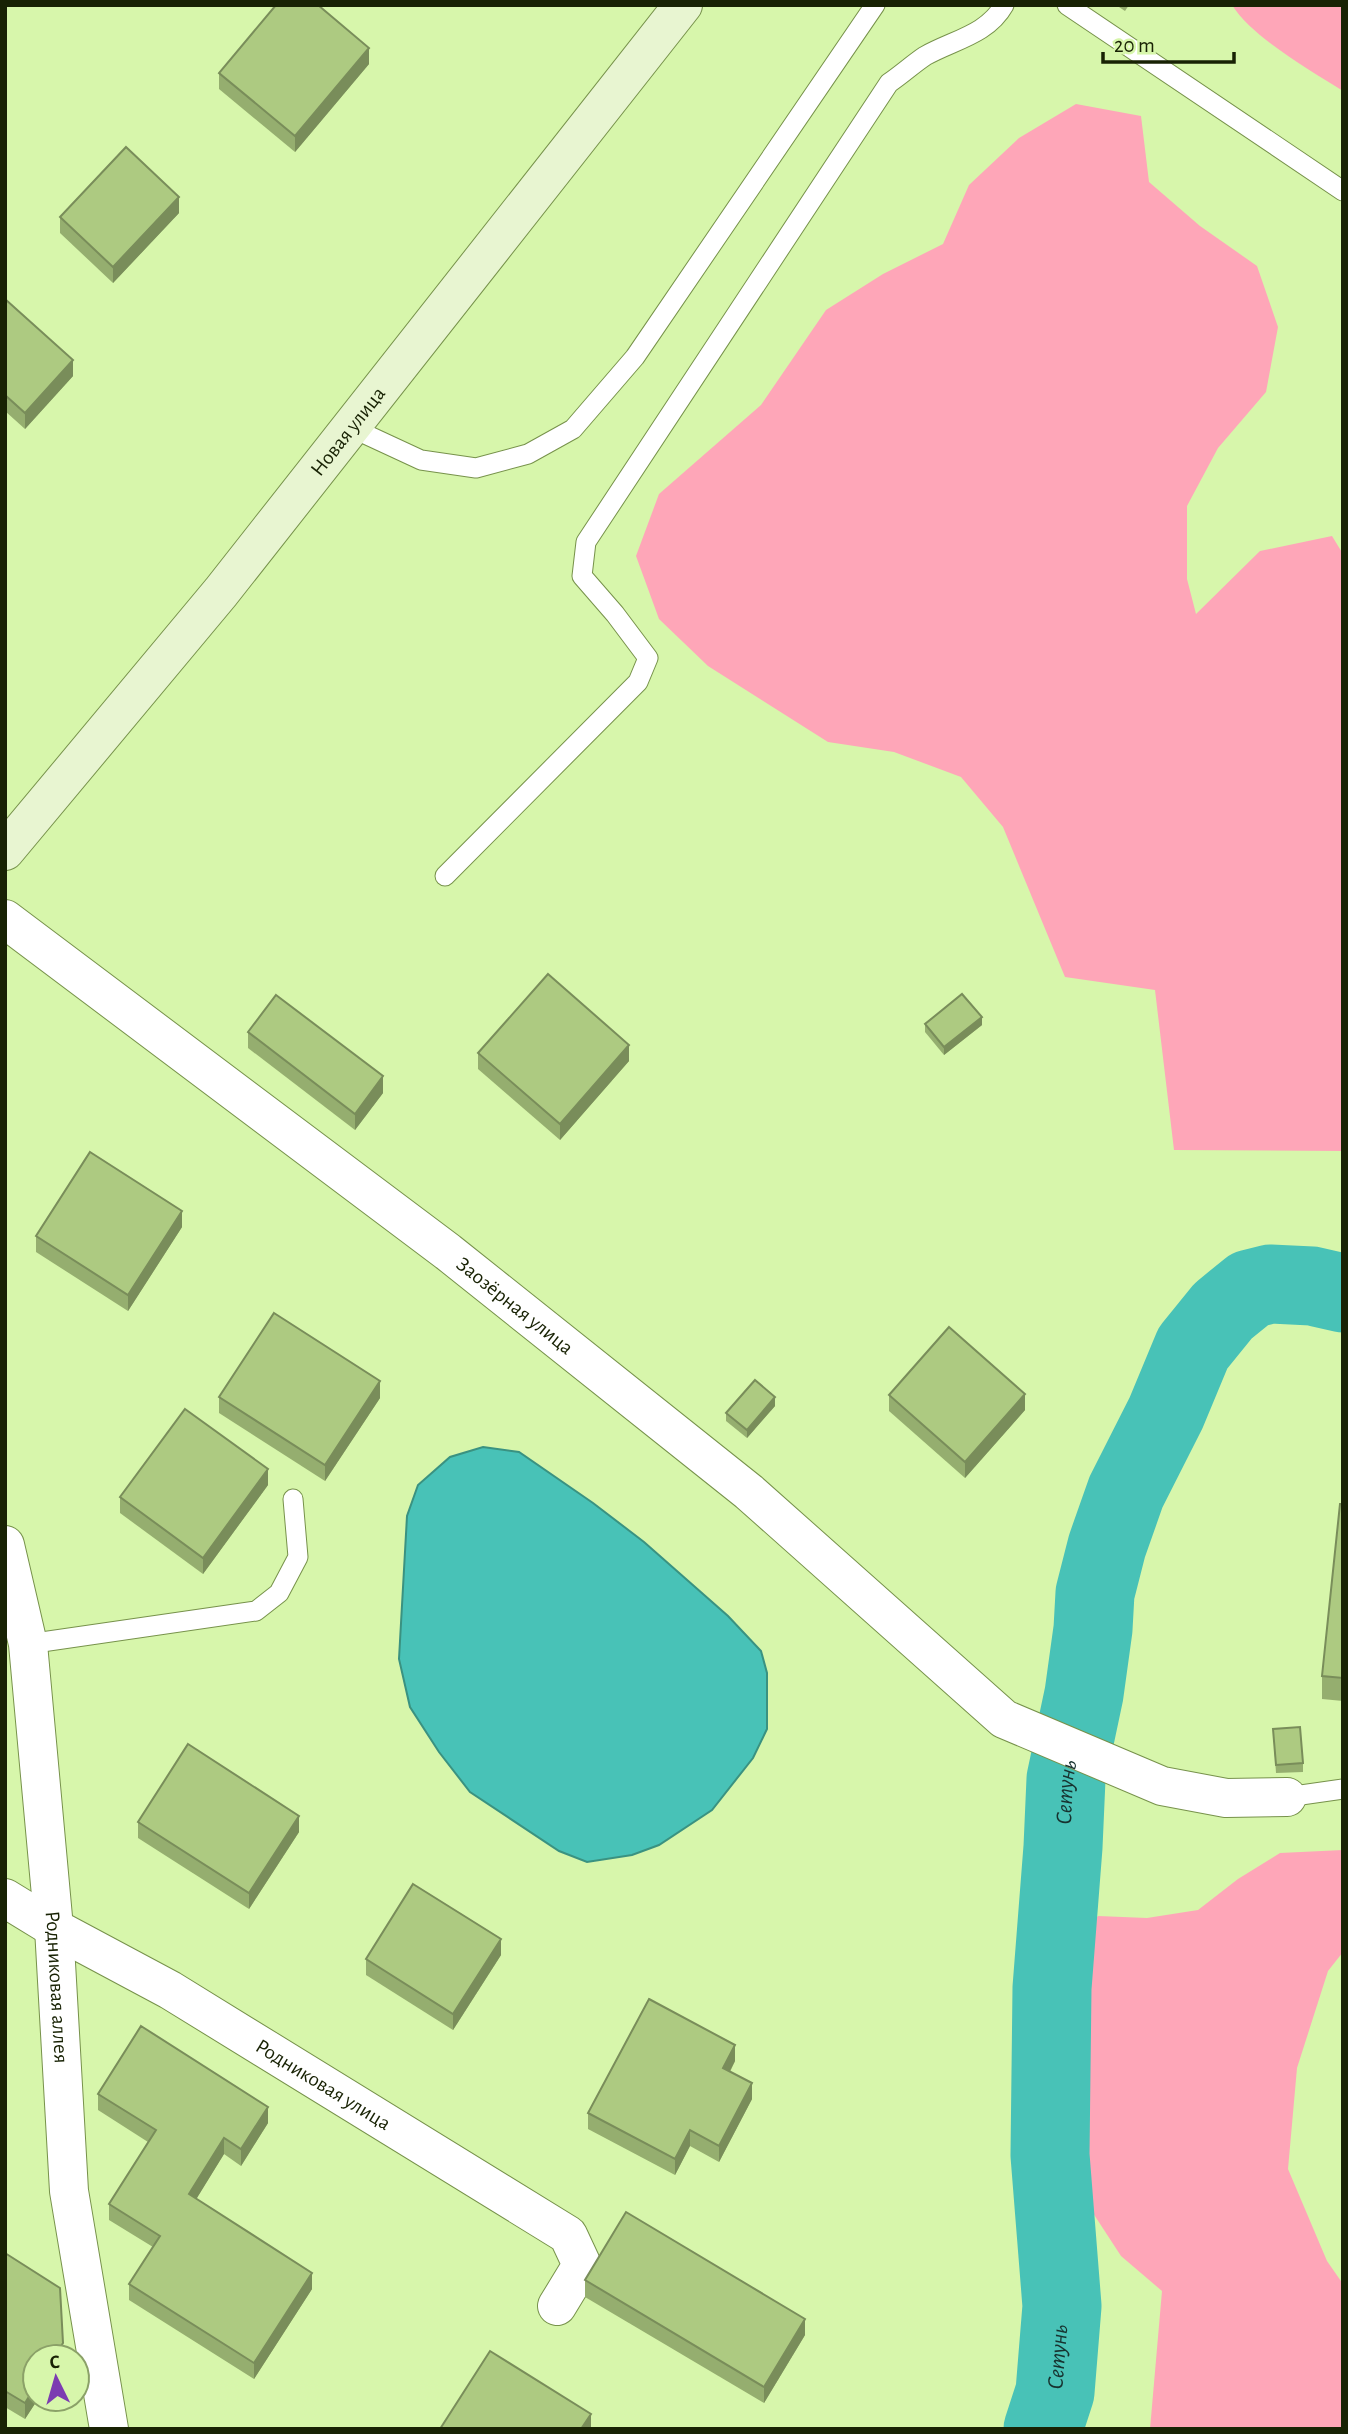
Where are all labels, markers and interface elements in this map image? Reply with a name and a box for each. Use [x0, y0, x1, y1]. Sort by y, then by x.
scale bar [1103, 21, 1234, 65]
text: 20 m [1114, 35, 1155, 56]
street label: Новая улица [306, 382, 389, 480]
street label: Заозёрная улица [453, 1253, 578, 1358]
water label: Сетунь [1052, 1758, 1081, 1825]
street label: Родниковая аллея [42, 1910, 72, 2064]
street label: Родниковая улица [252, 2035, 395, 2134]
water label: Сетунь [1044, 2324, 1072, 2390]
north arrow [21, 2343, 91, 2413]
text: С [49, 2353, 61, 2372]

